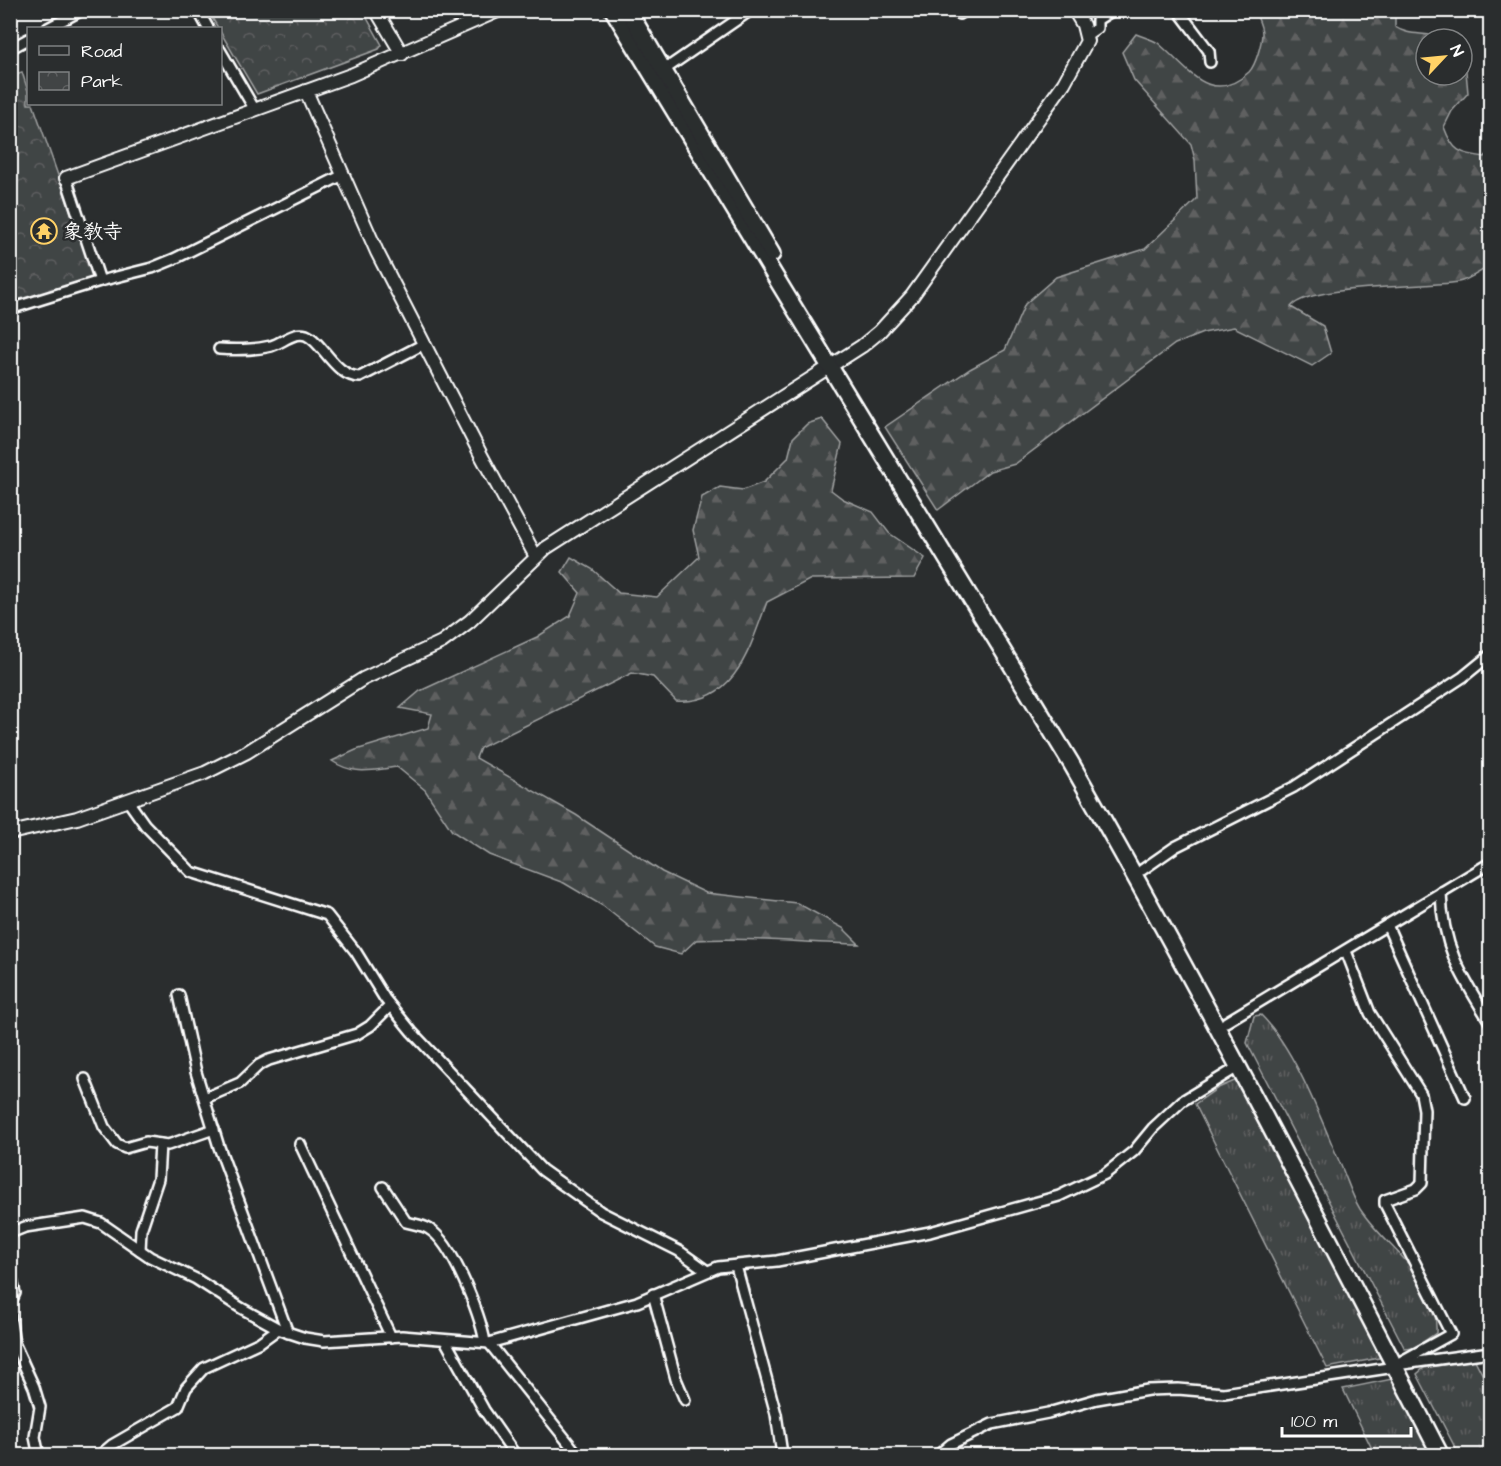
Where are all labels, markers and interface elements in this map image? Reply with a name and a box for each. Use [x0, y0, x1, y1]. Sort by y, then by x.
legend [27, 27, 222, 105]
north arrow [1414, 27, 1474, 87]
text: Road [81, 39, 122, 64]
text: N [1444, 42, 1469, 60]
text: Park [81, 69, 123, 94]
temple icon: 象教寺 [29, 216, 59, 246]
place label: 象教寺 [63, 218, 123, 246]
scale bar [1282, 1400, 1411, 1438]
text: 100 m [1291, 1409, 1337, 1434]

